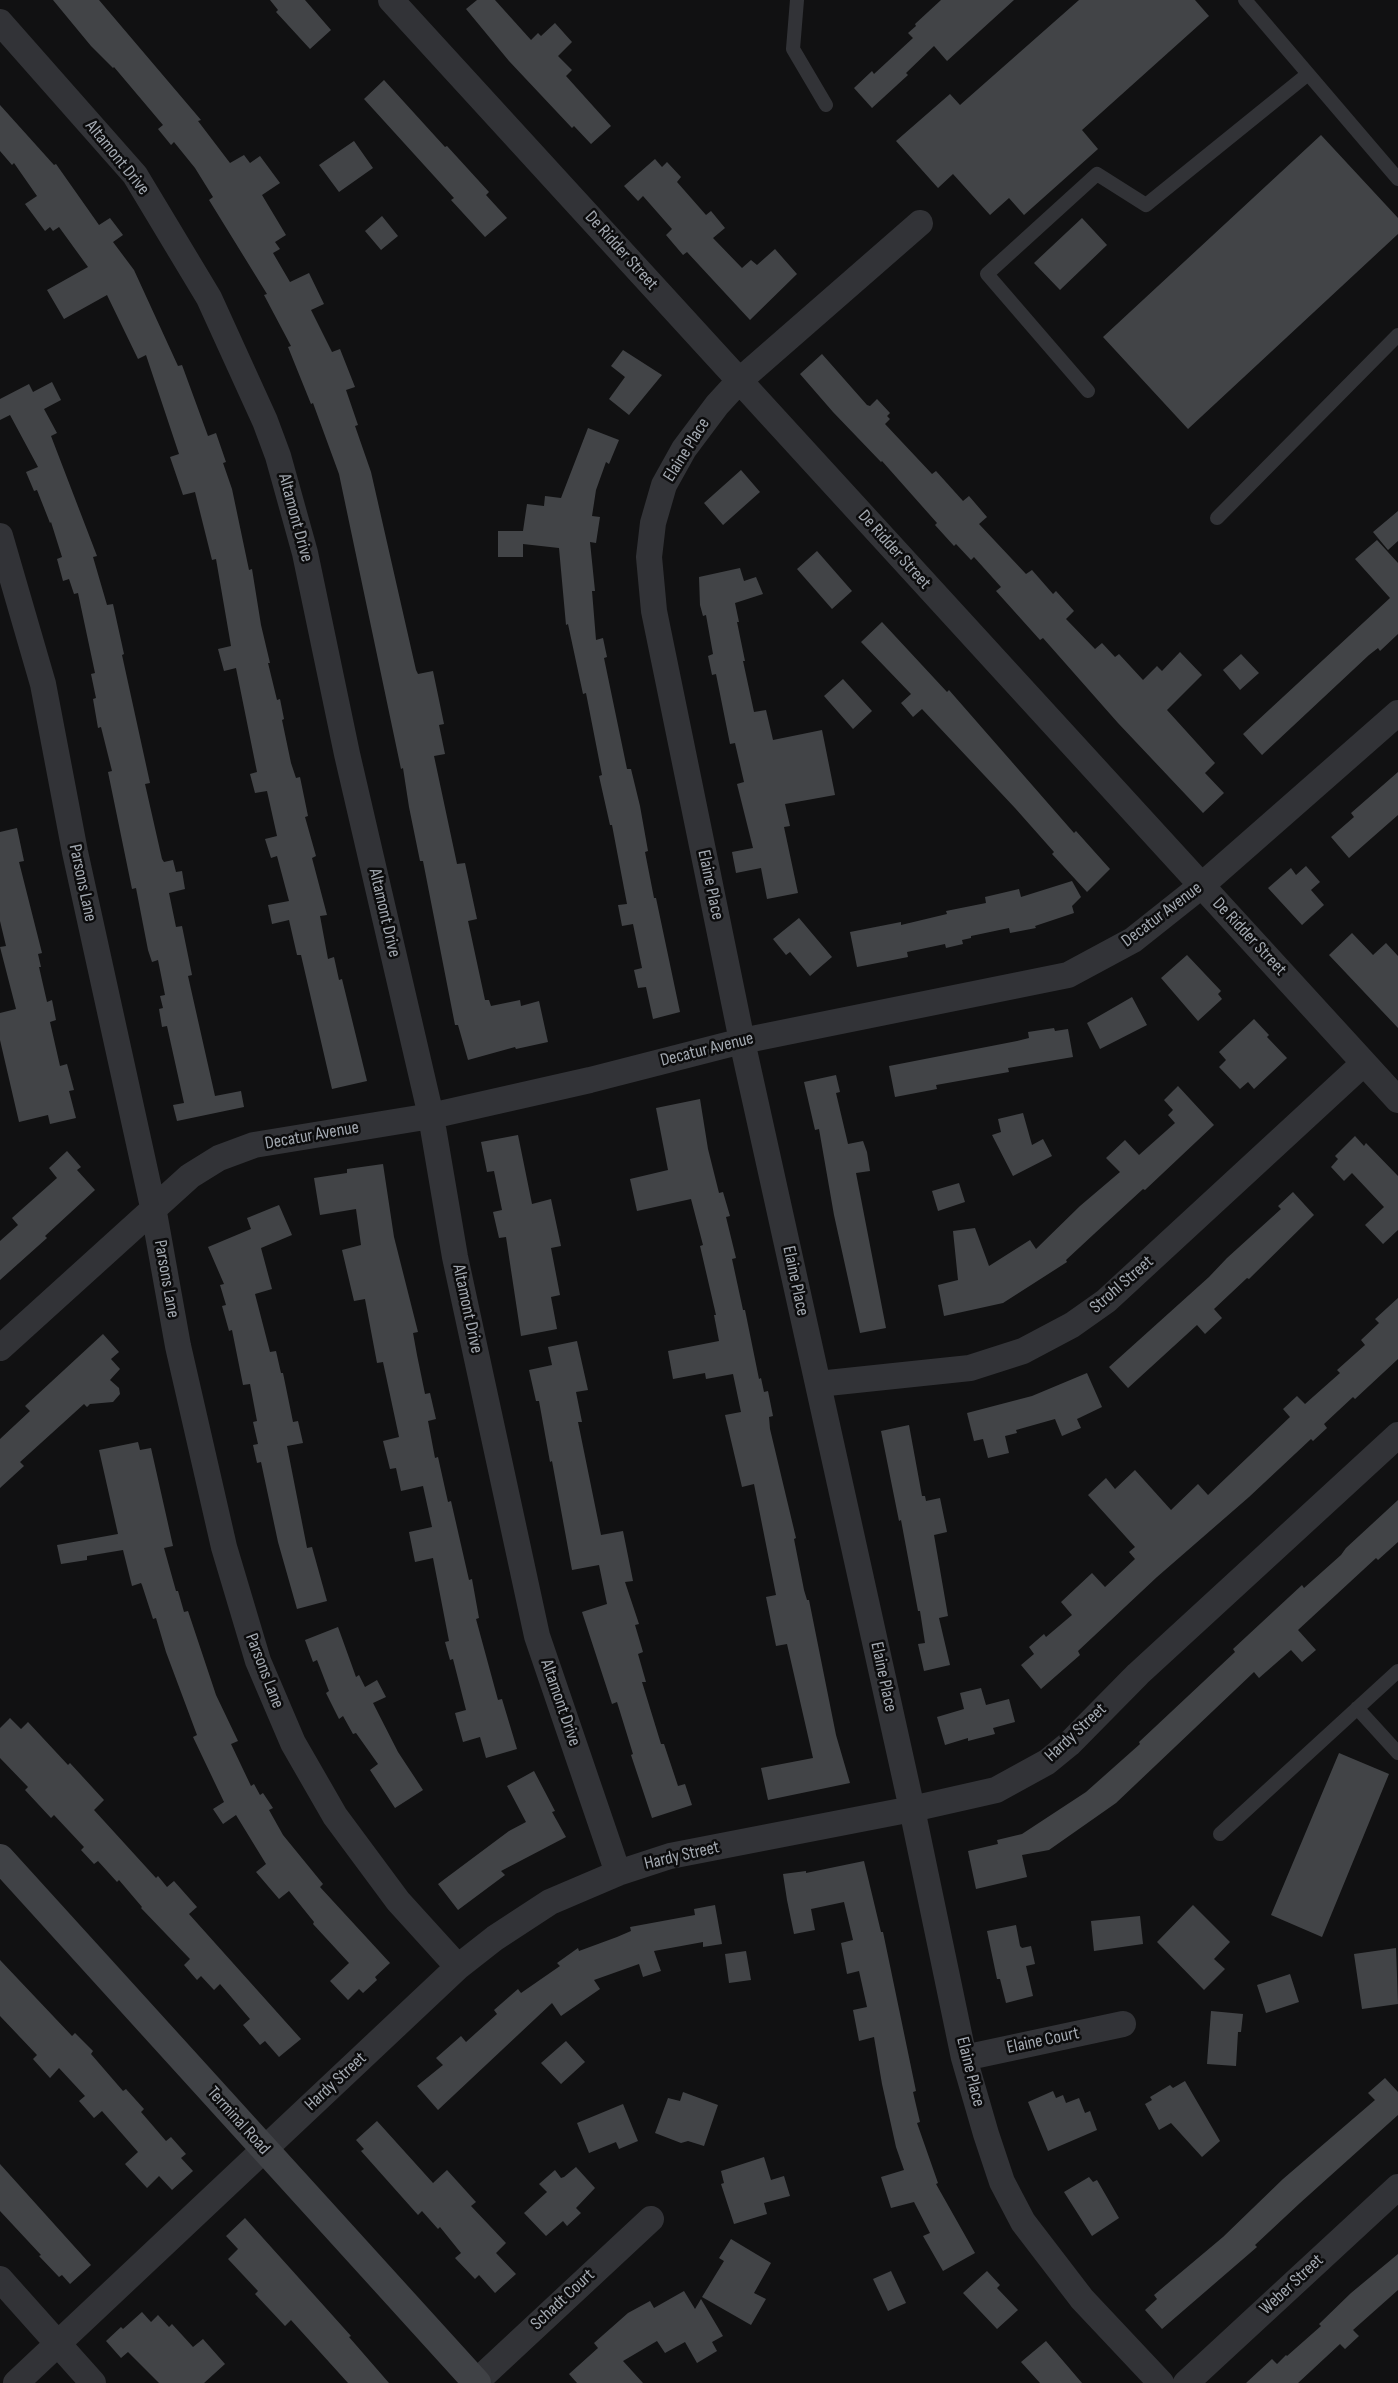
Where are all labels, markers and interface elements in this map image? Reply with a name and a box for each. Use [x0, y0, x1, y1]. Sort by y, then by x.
street label: Altamont Drive [80, 116, 154, 200]
street label: De Ridder Street [580, 207, 662, 295]
street label: Elaine Place [659, 414, 715, 486]
street label: Altamont Drive [273, 472, 317, 564]
street label: De Ridder Street [853, 506, 935, 594]
street label: Parsons Lane [63, 842, 101, 924]
street label: Elaine Place [692, 848, 728, 922]
street label: Altamont Drive [363, 867, 405, 959]
street label: Decatur Avenue [1118, 878, 1206, 952]
street label: De Ridder Street [1207, 893, 1291, 981]
street label: Decatur Avenue [658, 1028, 756, 1072]
street label: Decatur Avenue [263, 1117, 361, 1155]
street label: Parsons Lane [149, 1238, 183, 1320]
street label: Elaine Place [777, 1244, 813, 1318]
street label: Strohl Street [1086, 1251, 1158, 1319]
street label: Altamont Drive [447, 1263, 487, 1355]
street label: Parsons Lane [240, 1630, 288, 1712]
street label: Elaine Place [865, 1640, 901, 1714]
street label: Altamont Drive [535, 1657, 585, 1749]
street label: Hardy Street [1041, 1699, 1111, 1767]
street label: Hardy Street [642, 1837, 722, 1875]
street label: Elaine Court [1005, 2023, 1081, 2059]
street label: Elaine Place [951, 2035, 989, 2109]
street label: Hardy Street [301, 2048, 371, 2116]
street label: Terminal Road [202, 2082, 274, 2160]
street label: Weber Street [1256, 2250, 1328, 2320]
street label: Schadt Court [526, 2265, 600, 2335]

